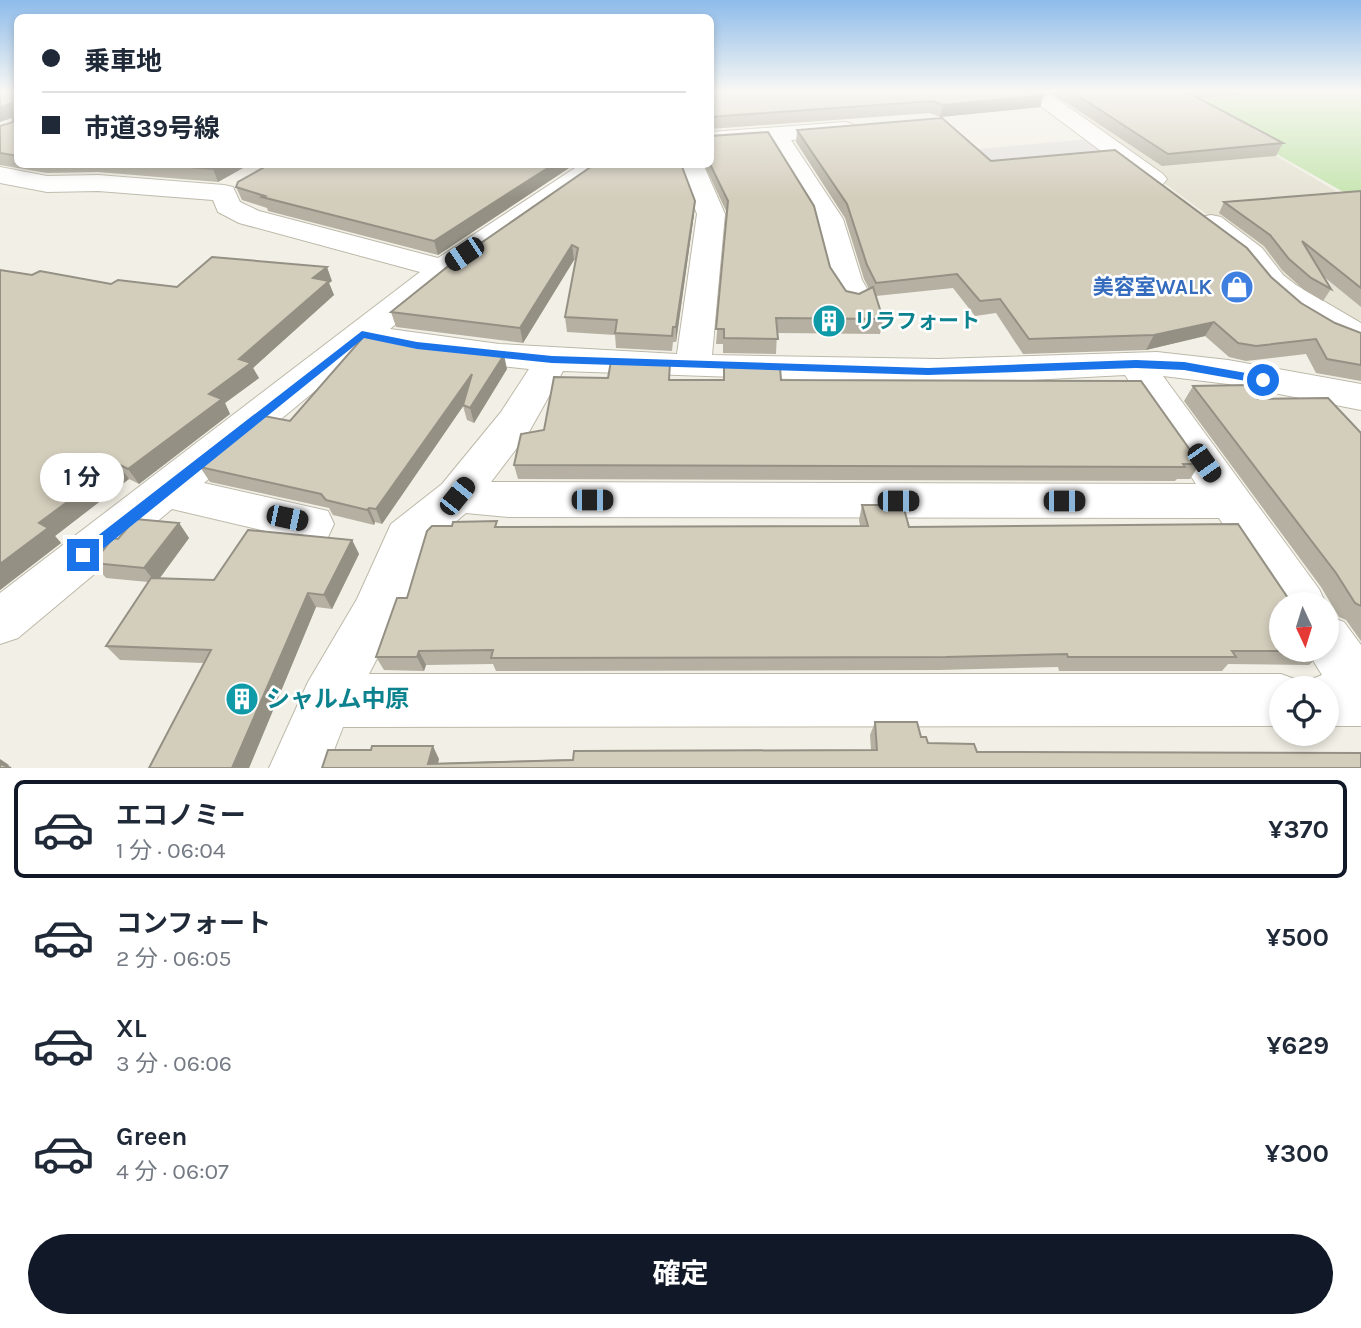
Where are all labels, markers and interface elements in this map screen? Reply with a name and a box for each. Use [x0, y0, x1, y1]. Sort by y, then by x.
text: 乗車地 [84, 46, 162, 77]
text: 市道39号線 [84, 113, 220, 144]
car [441, 234, 488, 274]
shop icon: 美容室WALK [1218, 268, 1256, 306]
place label: 美容室WALK [1093, 275, 1212, 299]
building icon: リラフォート [810, 302, 848, 340]
place label: リラフォート [854, 309, 980, 333]
route start [1247, 364, 1279, 396]
car [1184, 440, 1225, 486]
callout: 1 分 [41, 454, 125, 503]
text: 1 分 [63, 464, 101, 491]
car [436, 473, 479, 519]
car [572, 490, 614, 511]
car [878, 491, 920, 512]
car [1044, 491, 1086, 512]
car [265, 503, 310, 533]
route end [67, 539, 99, 571]
north arrow [1269, 592, 1339, 662]
map controls [1269, 592, 1339, 746]
button: locate [1269, 676, 1339, 746]
building icon: シャルム中原 [223, 680, 261, 718]
place label: シャルム中原 [266, 685, 410, 713]
icon: car [32, 798, 95, 861]
text: エコノミー [116, 800, 246, 831]
text: ¥370 [1268, 814, 1329, 845]
text: 1 分 · 06:04 [116, 837, 226, 864]
icon: car [32, 906, 95, 969]
text: コンフォート [116, 908, 271, 939]
text: ¥500 [1266, 922, 1329, 953]
text: 2 分 · 06:05 [116, 945, 232, 972]
text: XL [116, 1013, 147, 1044]
icon: car [32, 1014, 95, 1077]
text: ¥629 [1266, 1030, 1329, 1061]
text: 3 分 · 06:06 [116, 1050, 232, 1077]
text: Green [116, 1121, 188, 1152]
icon: car [32, 1122, 95, 1185]
text: ¥300 [1265, 1138, 1329, 1169]
text: 4 分 · 06:07 [116, 1158, 229, 1185]
button: 確定 [28, 1234, 1333, 1314]

